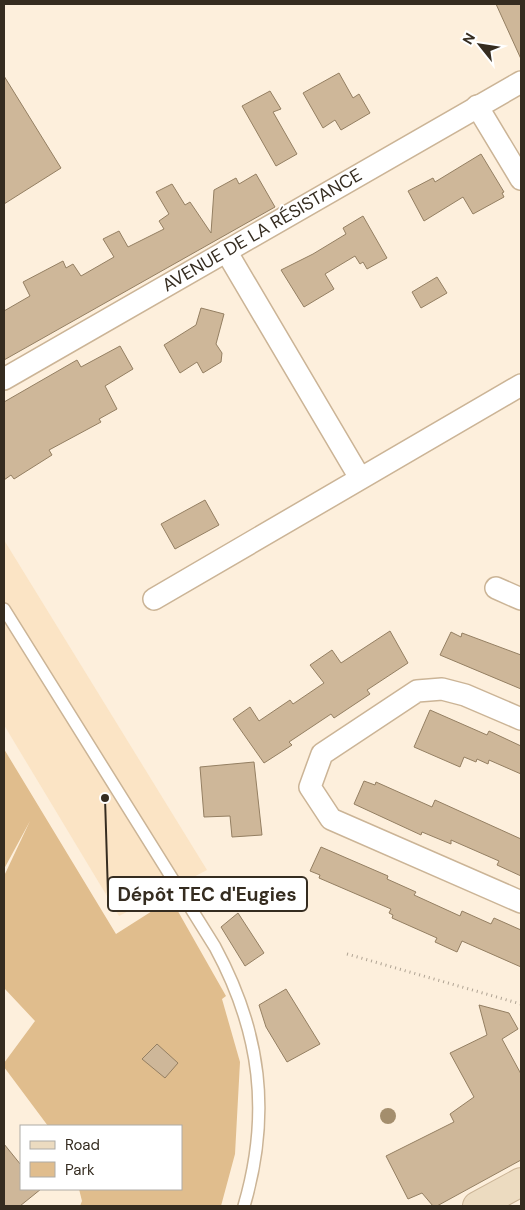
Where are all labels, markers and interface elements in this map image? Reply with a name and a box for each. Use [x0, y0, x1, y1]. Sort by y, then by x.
north arrow [455, 20, 505, 70]
text: N [458, 30, 479, 47]
street label: AVENUE DE LA RÉSISTANCE [158, 163, 366, 297]
callout: Dépôt TEC d'Eugies [108, 877, 307, 911]
text: Dépôt TEC d'Eugies [117, 882, 297, 907]
legend [20, 1125, 182, 1190]
text: Road [65, 1135, 100, 1155]
text: Park [65, 1160, 95, 1180]

